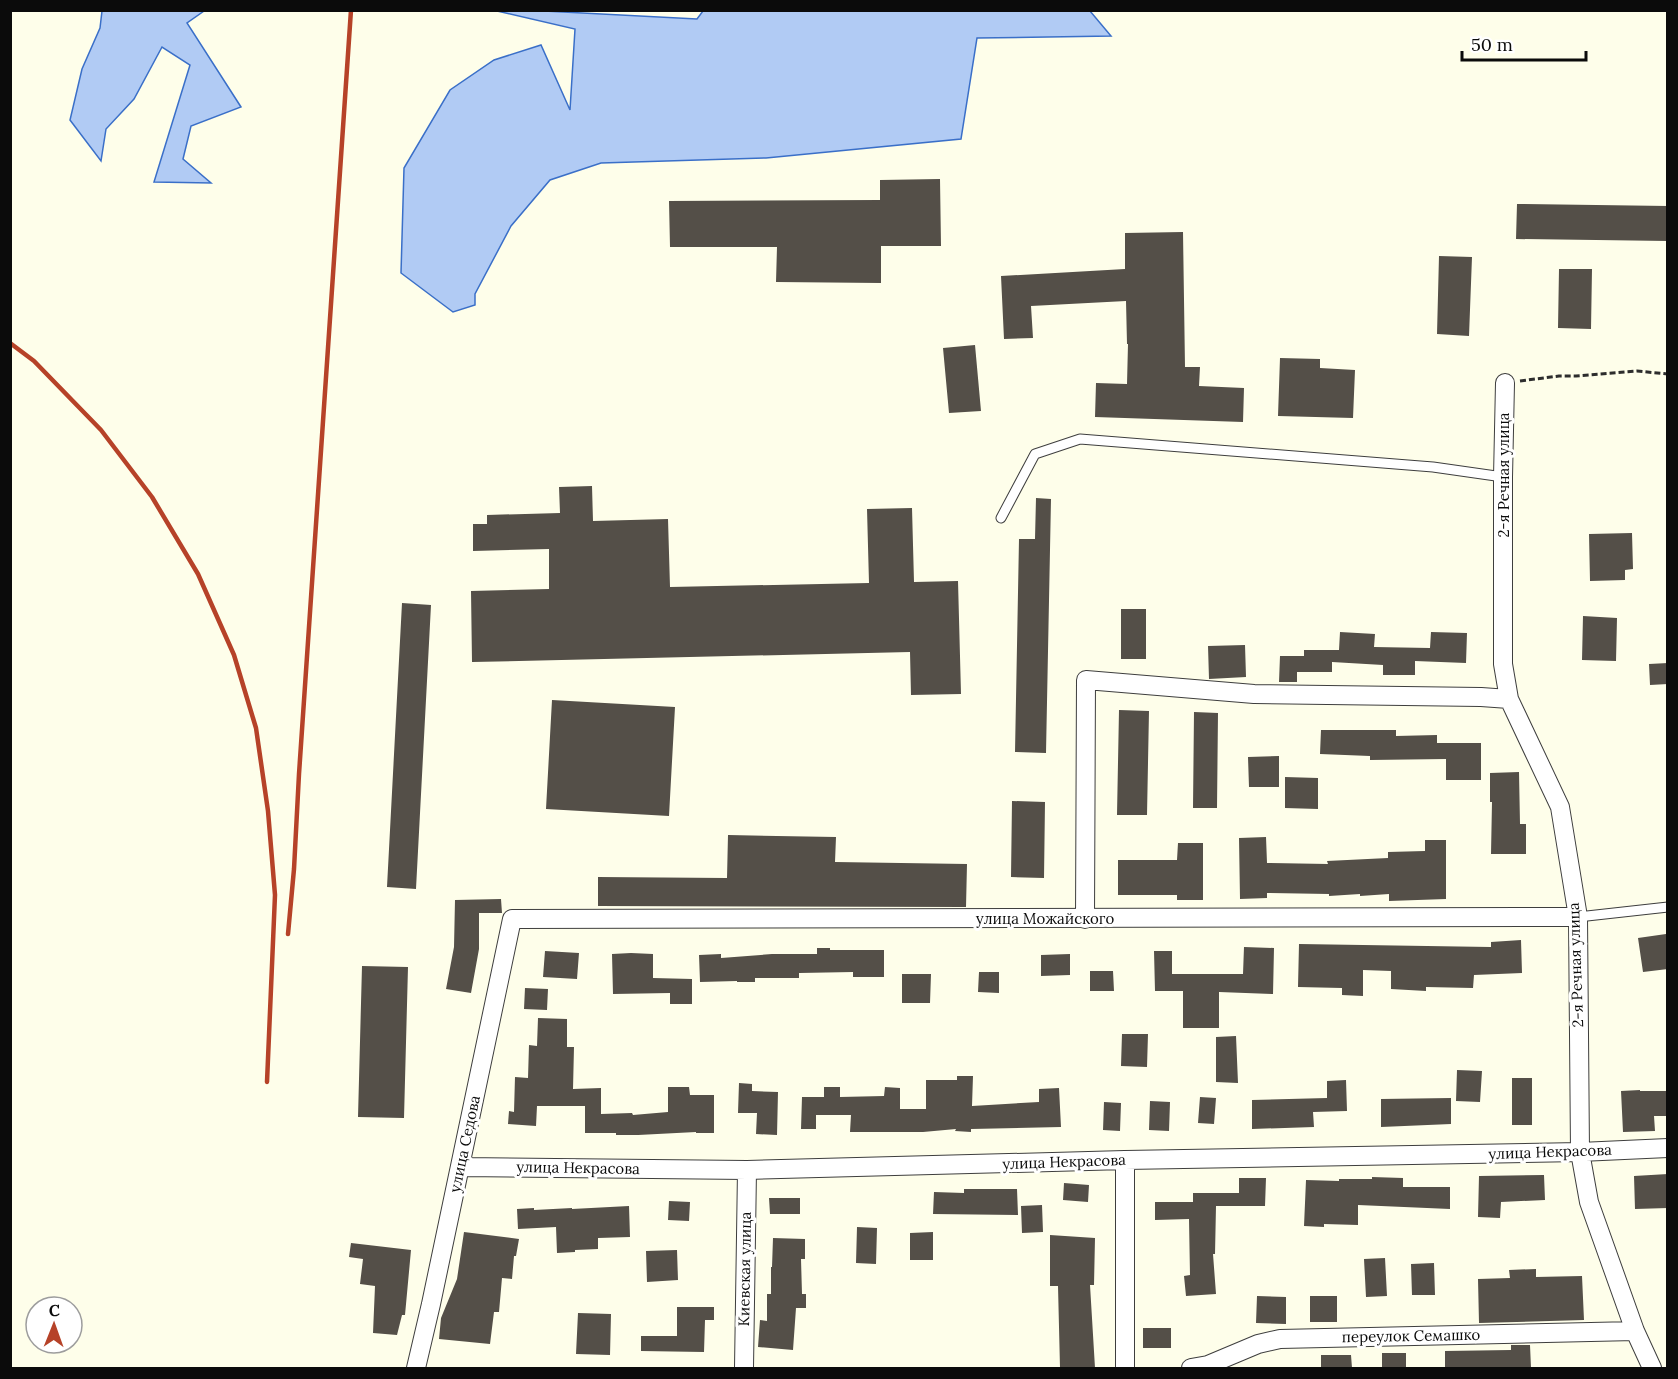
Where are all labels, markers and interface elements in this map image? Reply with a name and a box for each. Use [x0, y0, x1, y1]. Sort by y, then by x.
scale bar [1462, 24, 1586, 62]
text: 50 m [1471, 33, 1513, 56]
street label: 2-я Речная улица [1494, 412, 1513, 538]
street label: 2-я Речная улица [1564, 902, 1587, 1028]
street label: улица Можайского [976, 909, 1114, 928]
street label: улица Седова [445, 1093, 484, 1194]
street label: улица Некрасова [1488, 1140, 1612, 1163]
street label: улица Некрасова [1002, 1150, 1126, 1173]
street label: улица Некрасова [516, 1157, 640, 1178]
street label: Киевская улица [734, 1211, 755, 1326]
north arrow [24, 1295, 84, 1355]
text: С [49, 1300, 60, 1320]
street label: переулок Семашко [1342, 1325, 1481, 1346]

